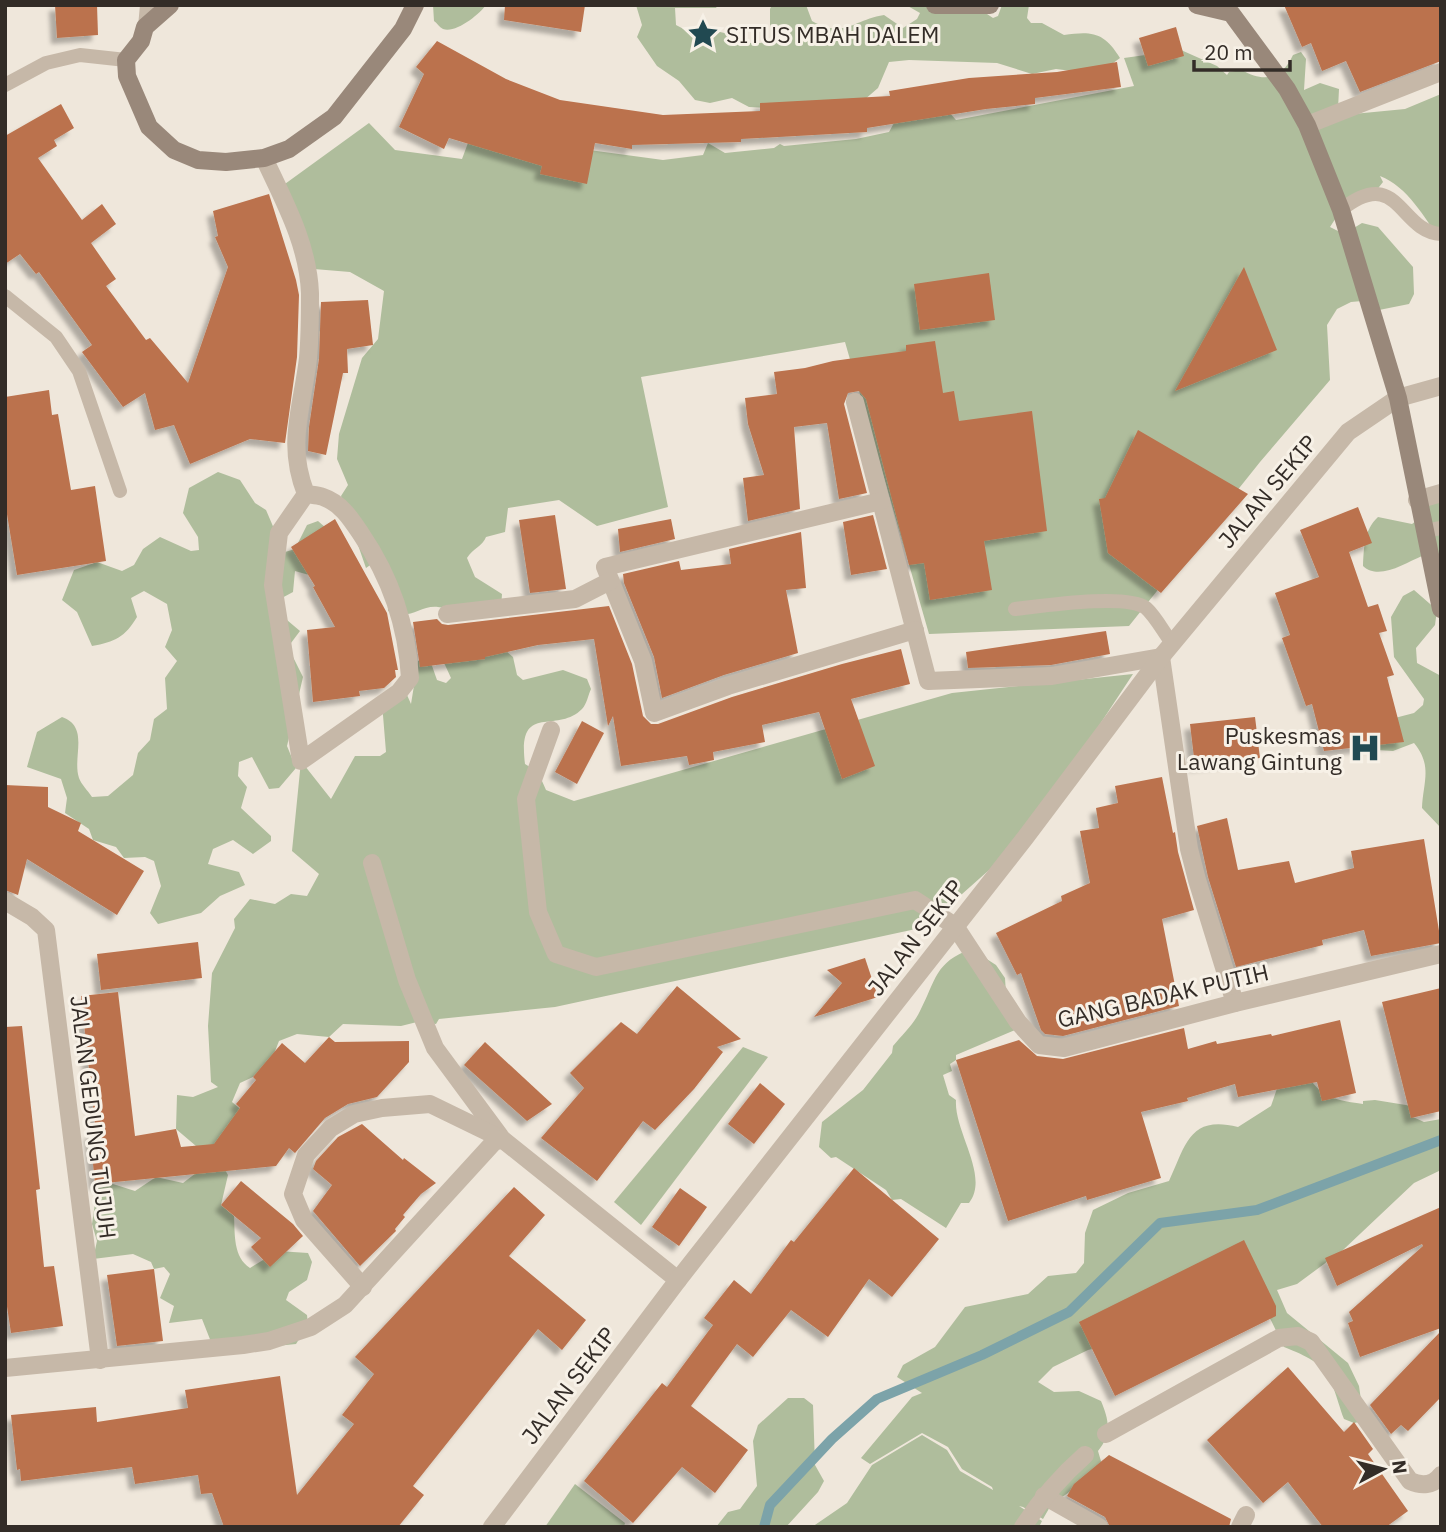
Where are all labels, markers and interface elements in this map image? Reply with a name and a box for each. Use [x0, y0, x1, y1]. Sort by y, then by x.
place icon: SITUS MBAH DALEM [686, 17, 720, 51]
place label: SITUS MBAH DALEM [726, 19, 939, 49]
scale bar [1194, 28, 1290, 72]
text: 20 m [1204, 38, 1253, 66]
street label: JALAN SEKIP [1211, 428, 1323, 554]
place label: Puskesmas Lawang Gintung [1177, 720, 1342, 776]
hospital icon: Puskesmas Lawang Gintung [1348, 731, 1382, 765]
street label: JALAN SEKIP [860, 873, 970, 1001]
street label: GANG BADAK PUTIH [1054, 956, 1272, 1034]
street label: JALAN GEDUNG TUJUH [64, 994, 124, 1240]
street label: JALAN SEKIP [514, 1320, 622, 1450]
north arrow [1348, 1434, 1418, 1504]
text: N [1387, 1459, 1413, 1475]

